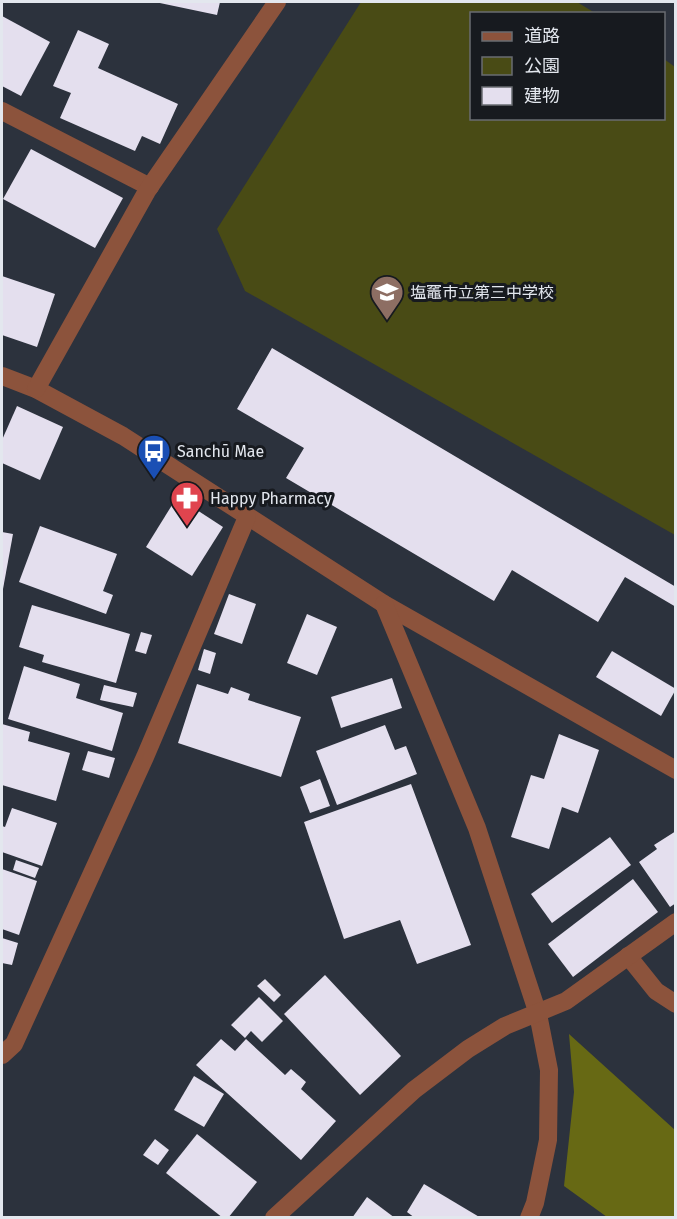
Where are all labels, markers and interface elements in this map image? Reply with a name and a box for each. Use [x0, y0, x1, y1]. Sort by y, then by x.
legend [470, 12, 665, 120]
text: 道路 [524, 25, 560, 47]
text: 公園 [524, 55, 560, 77]
text: 建物 [524, 85, 560, 107]
school or university icon: 塩竈市立第三中学校 [369, 274, 405, 321]
place label: 塩竈市立第三中学校 [410, 283, 554, 302]
bus stop icon: Sanchū Mae [136, 433, 172, 480]
place label: Sanchū Mae [177, 442, 264, 461]
pharmacy icon: Happy Pharmacy [169, 480, 205, 527]
place label: Happy Pharmacy [210, 489, 332, 508]

